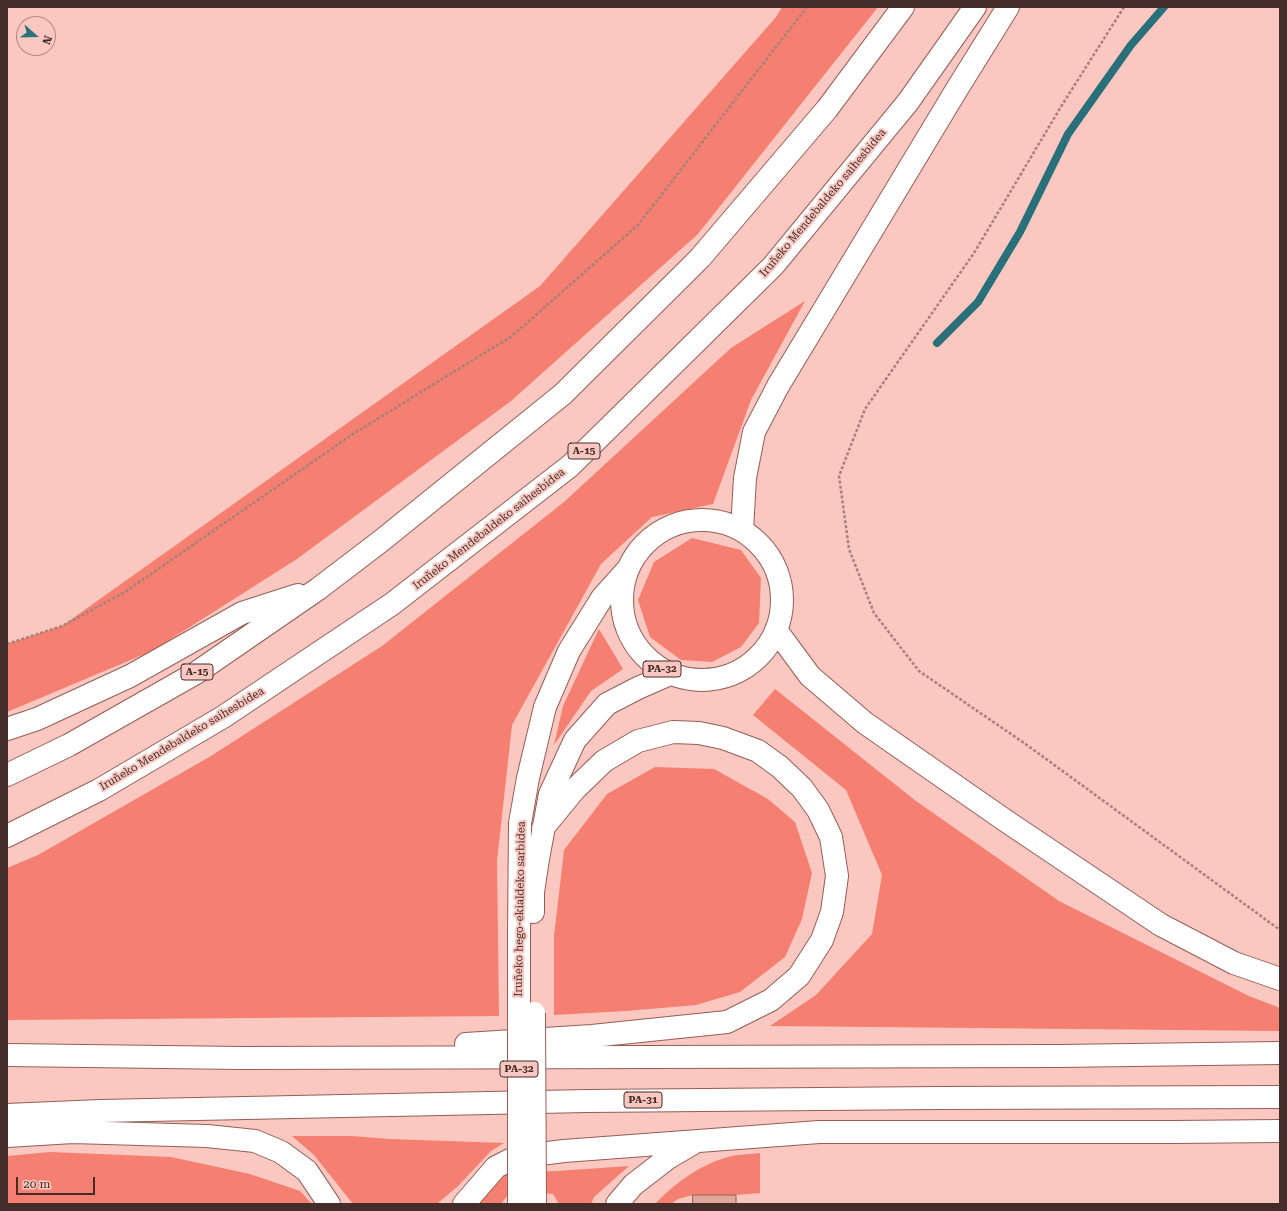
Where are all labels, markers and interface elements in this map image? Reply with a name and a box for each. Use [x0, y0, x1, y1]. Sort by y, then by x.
north arrow [16, 16, 56, 56]
text: N [39, 34, 54, 46]
street label: Iruñeko Mendebaldeko saihesbidea [757, 126, 889, 280]
road number: A-15 [568, 443, 600, 459]
street label: Iruñeko Mendebaldeko saihesbidea [410, 466, 568, 592]
road number: PA-32 [643, 661, 681, 677]
road number: A-15 [181, 664, 213, 680]
street label: Iruñeko Mendebaldeko saihesbidea [97, 685, 267, 793]
street label: Iruñeko hego-ekialdeko sarbidea [512, 821, 528, 997]
road number: PA-32 [500, 1061, 538, 1077]
road number: PA-31 [624, 1092, 662, 1108]
scale bar [18, 1169, 97, 1195]
text: 20 m [23, 1177, 50, 1191]

